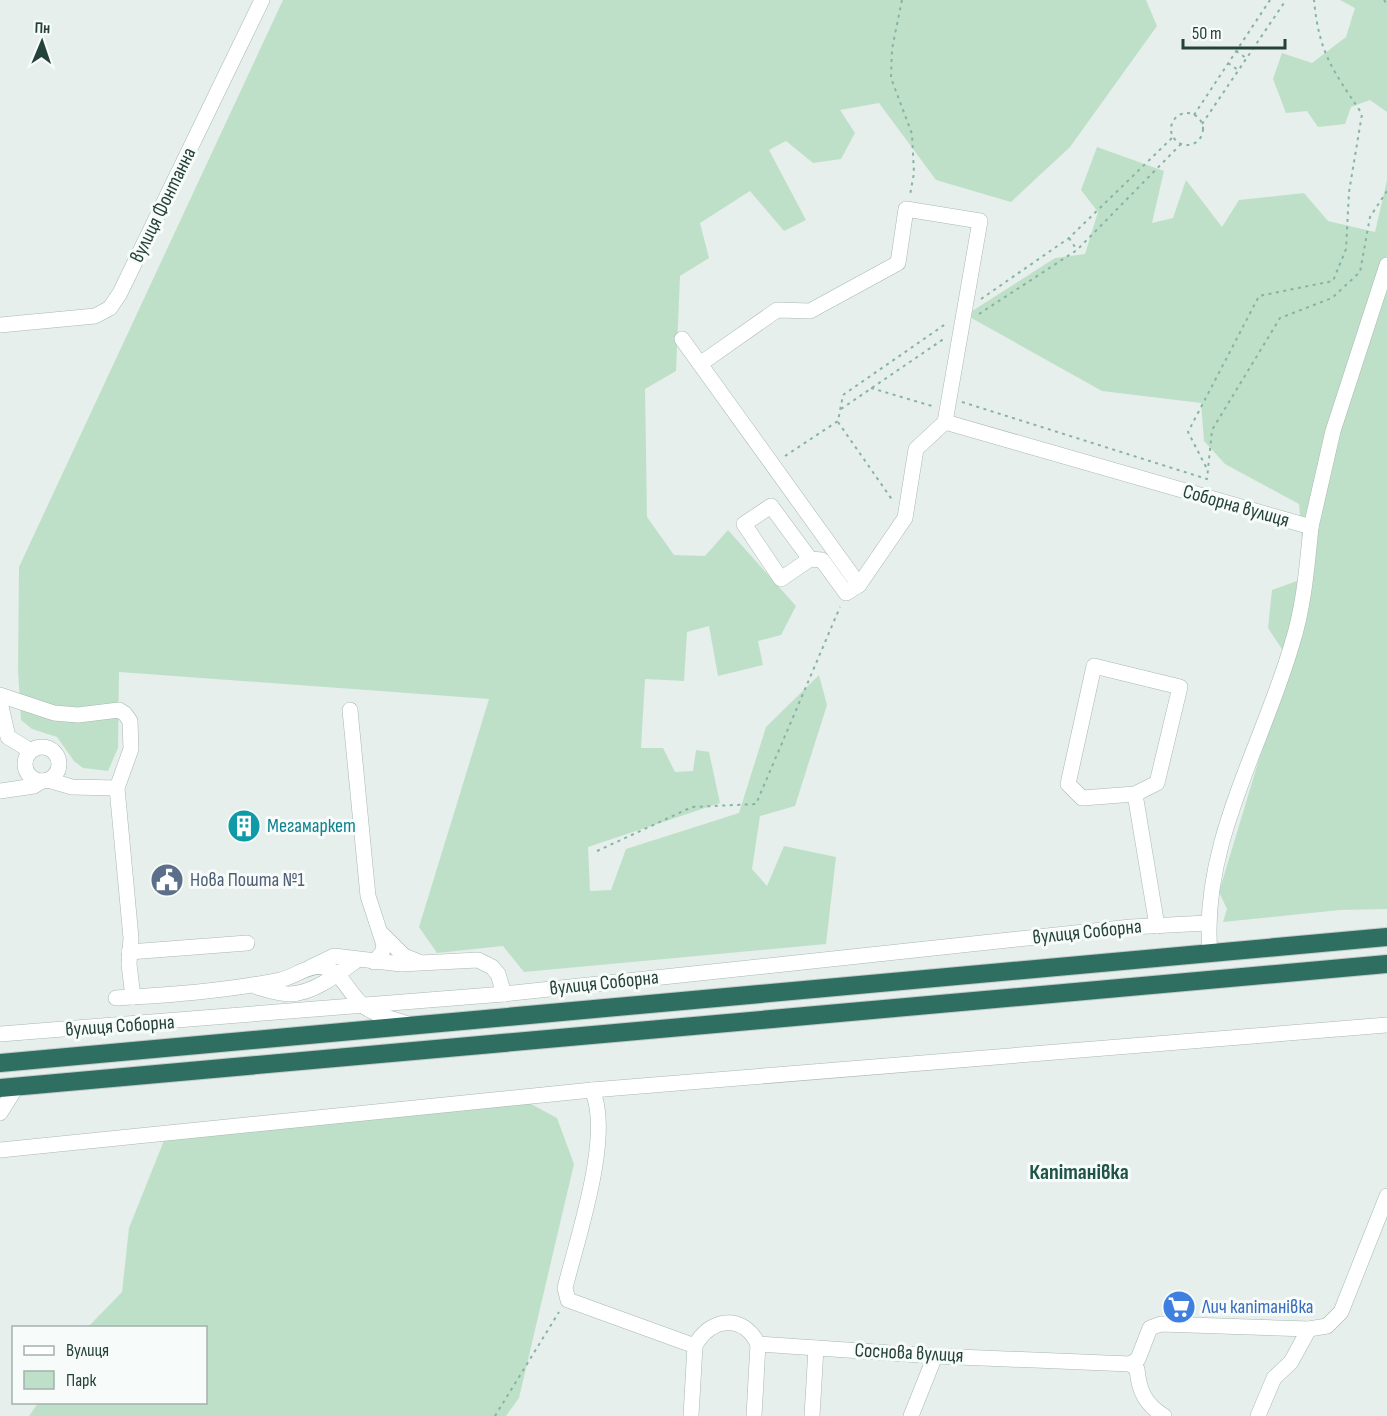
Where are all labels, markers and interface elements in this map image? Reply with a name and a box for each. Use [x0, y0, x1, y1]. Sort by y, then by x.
north arrow [12, 12, 72, 72]
scale bar [1183, 12, 1285, 50]
text: Пн [34, 19, 51, 38]
text: 50 m [1192, 23, 1222, 44]
street label: вулиця Фонтанна [125, 144, 201, 266]
street label: Соборна вулиця [1180, 479, 1292, 533]
building icon: Мегамаркет [226, 808, 262, 844]
place label: Мегамаркет [267, 814, 356, 838]
public building icon: Нова Пошта №1 [149, 862, 185, 898]
place label: Нова Пошта №1 [190, 868, 305, 892]
street label: вулиця Соборна [1031, 914, 1143, 950]
street label: вулиця Соборна [548, 965, 660, 1001]
street label: вулиця Соборна [65, 1010, 175, 1042]
district label: Капітанівка [1029, 1159, 1129, 1186]
supermarket icon: Лич капітанівка [1161, 1289, 1197, 1325]
place label: Лич капітанівка [1201, 1295, 1314, 1319]
legend [12, 1326, 207, 1404]
street label: Соснова вулиця [854, 1338, 964, 1368]
text: Вулиця [66, 1340, 109, 1361]
text: Парк [66, 1370, 97, 1391]

